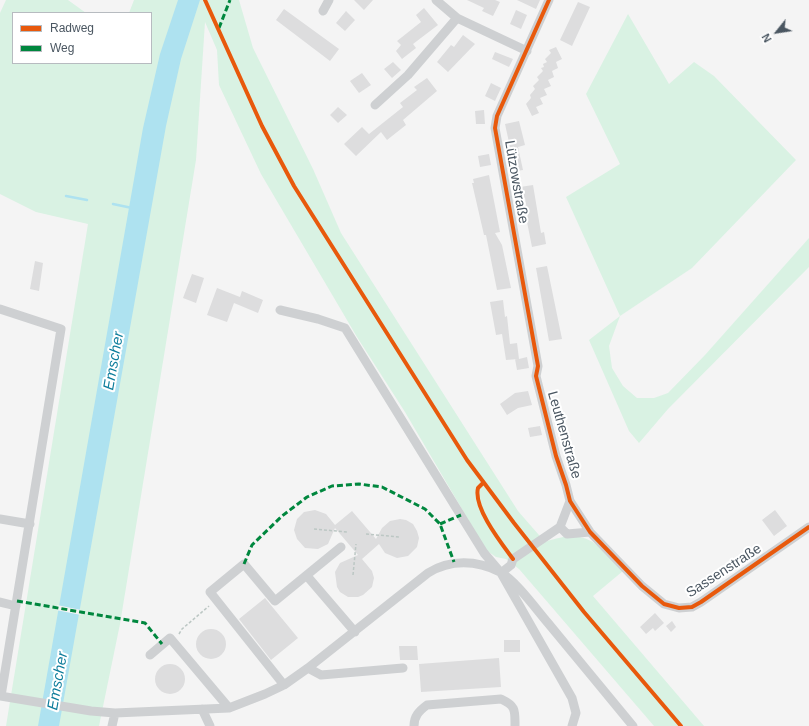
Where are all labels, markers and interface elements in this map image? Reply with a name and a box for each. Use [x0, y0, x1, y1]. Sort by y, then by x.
legend [12, 12, 152, 64]
north arrow [757, 12, 797, 52]
text: Radweg [50, 21, 94, 35]
text: N [759, 32, 774, 44]
text: Weg [50, 41, 74, 55]
street label: Lützowstraße [500, 139, 532, 225]
water label: Emscher [100, 330, 128, 392]
street label: Leuthenstraße [543, 389, 585, 481]
street label: Sassenstraße [683, 540, 765, 602]
water label: Emscher [44, 650, 72, 712]

